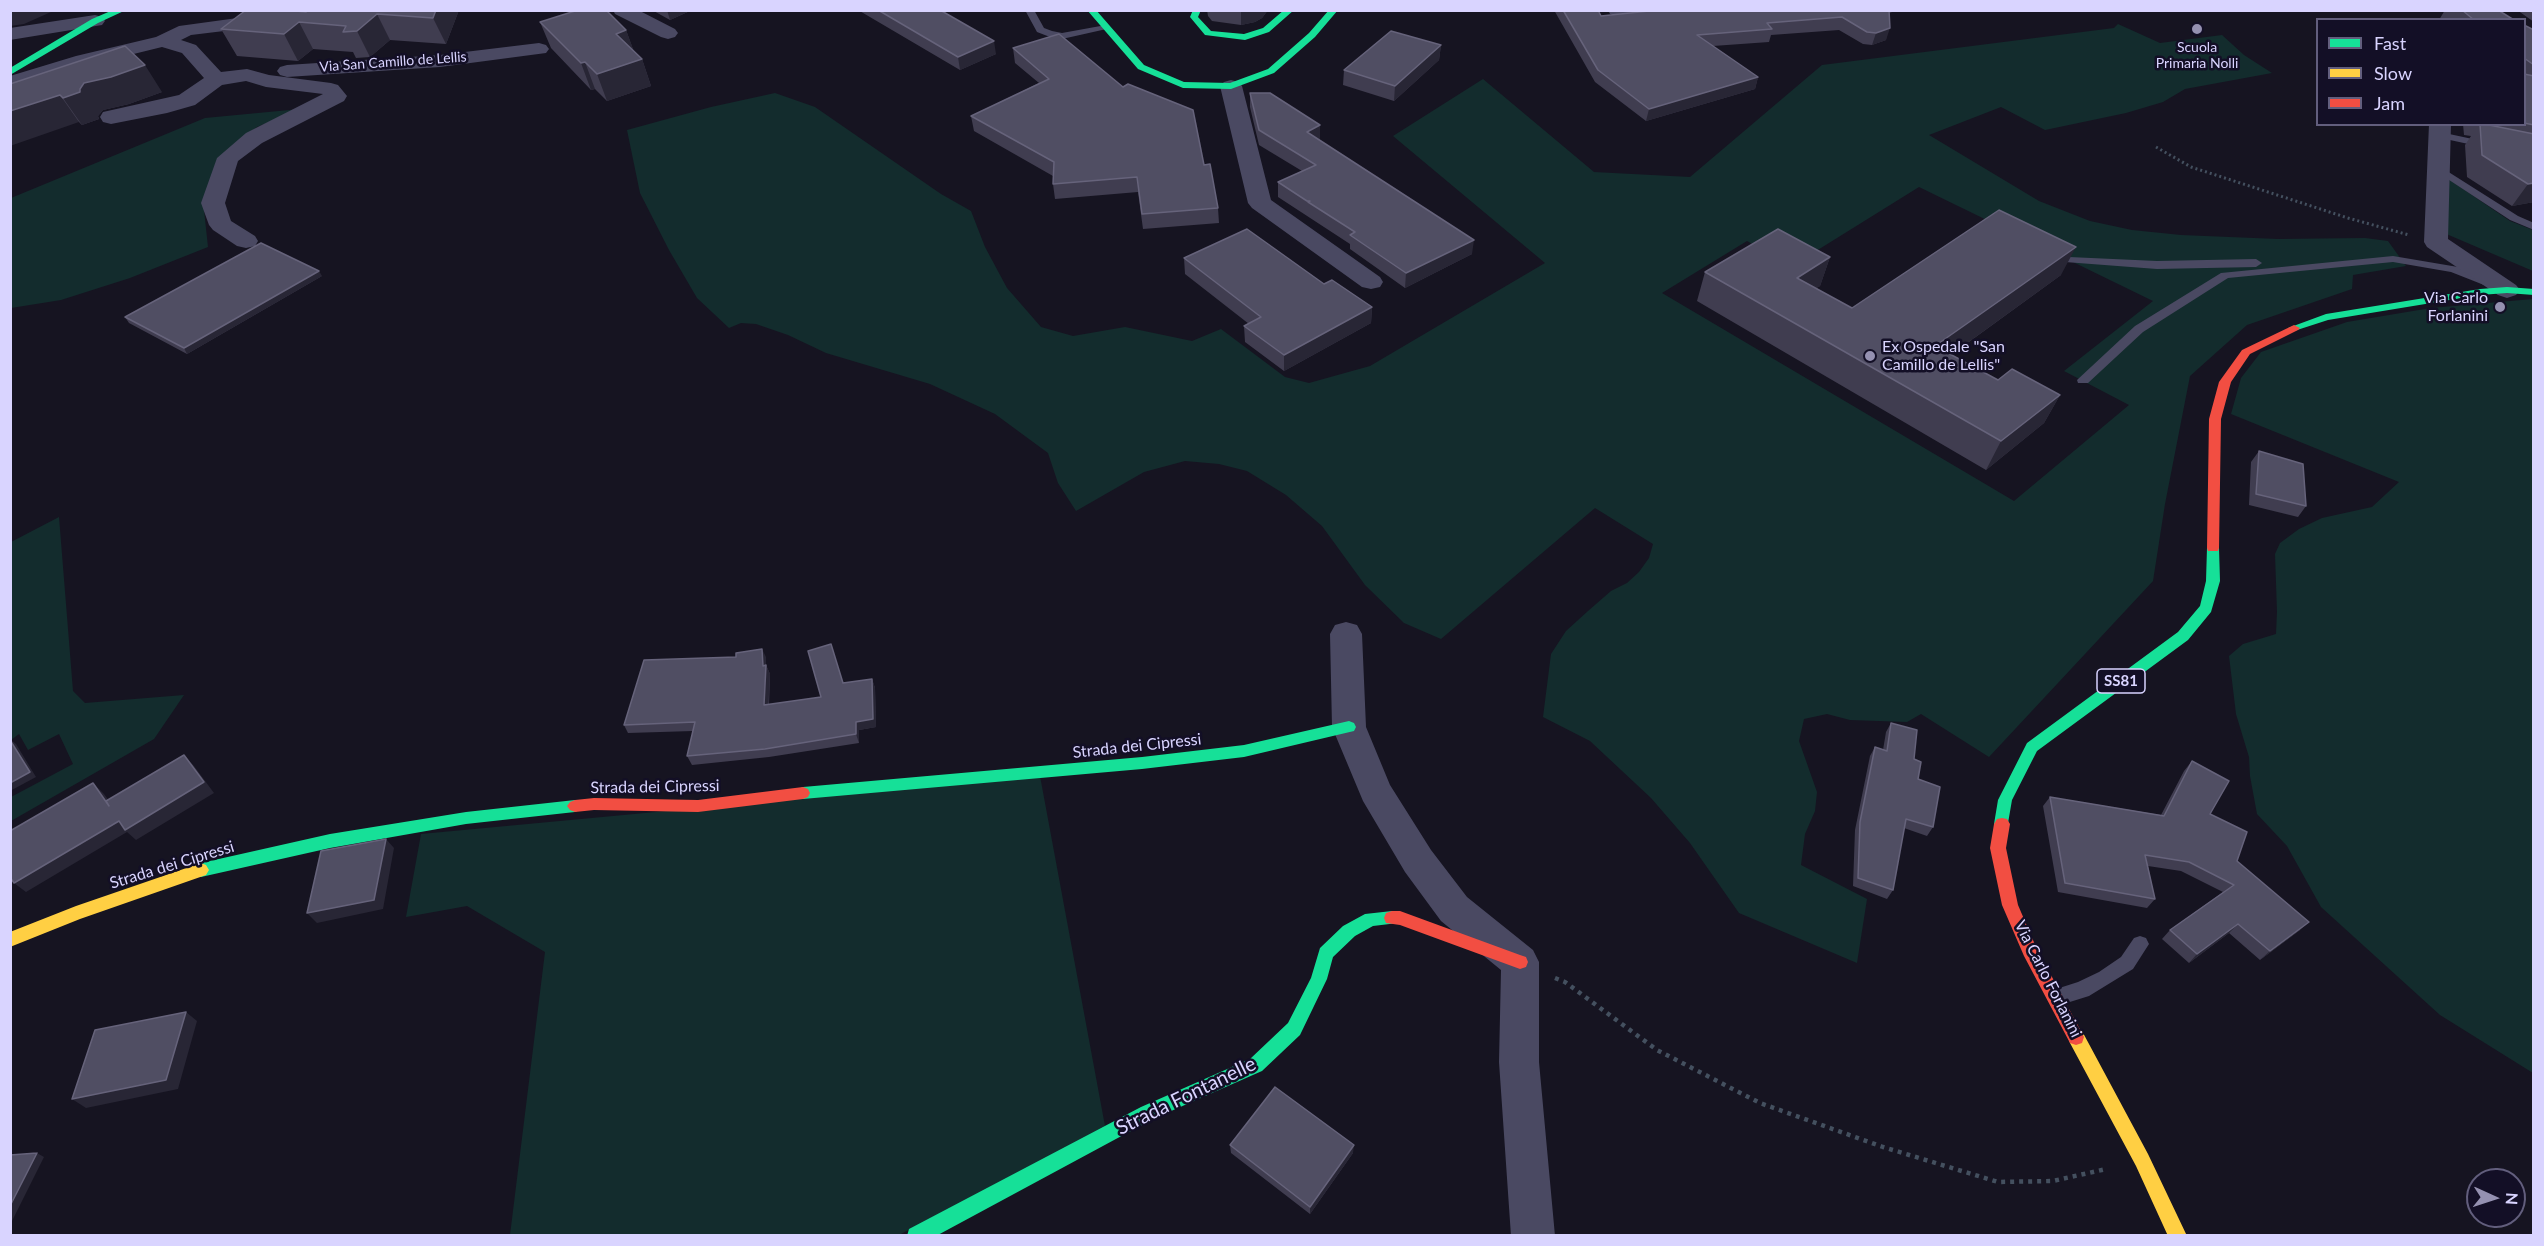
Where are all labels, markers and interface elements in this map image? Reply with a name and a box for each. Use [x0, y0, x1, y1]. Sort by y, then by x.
legend [2316, 18, 2526, 126]
marker: Scuola Primaria Nolli [2190, 22, 2204, 36]
text: Fast [2374, 32, 2406, 54]
place label: Scuola Primaria Nolli [2156, 39, 2238, 72]
street label: Via San Camillo de Lellis [319, 48, 467, 76]
text: Slow [2374, 62, 2412, 84]
text: Jam [2374, 92, 2405, 114]
place label: Via Carlo Forlanini [2424, 288, 2488, 326]
marker: Via Carlo Forlanini [2493, 300, 2507, 314]
place label: Ex Ospedale "San Camillo de Lellis" [1882, 337, 2005, 375]
marker: Ex Ospedale "San Camillo de Lellis" [1863, 349, 1877, 363]
road number: SS81 [2097, 669, 2145, 693]
street label: Strada dei Cipressi [1072, 730, 1202, 762]
street label: Strada dei Cipressi [590, 776, 720, 798]
street label: Strada dei Cipressi [107, 837, 237, 893]
street label: Via Carlo Forlanini [2010, 917, 2086, 1041]
street label: Strada Fontanelle [1112, 1052, 1260, 1140]
north arrow [2466, 1168, 2526, 1228]
text: N [2503, 1192, 2522, 1206]

